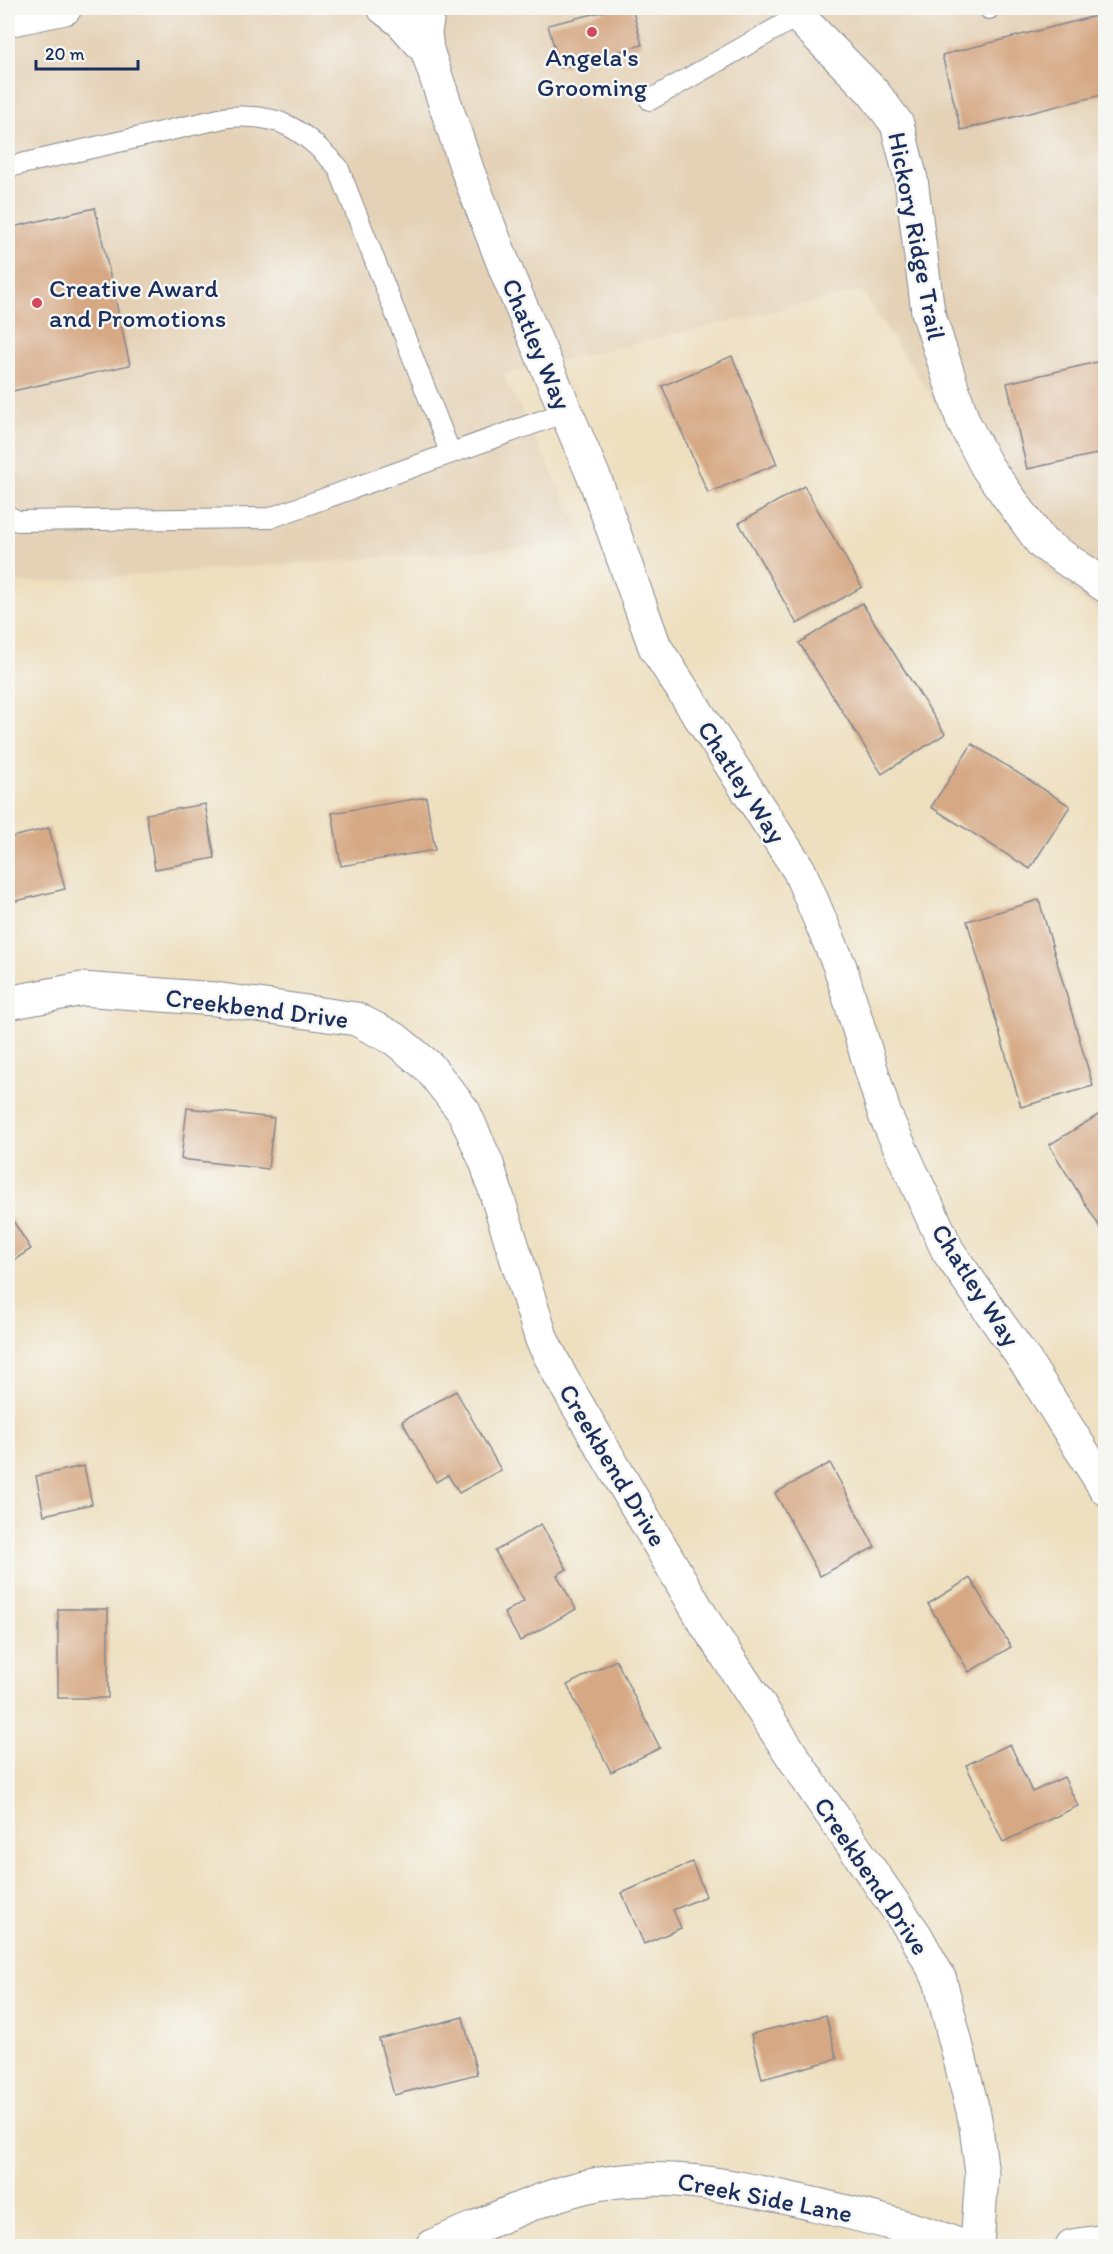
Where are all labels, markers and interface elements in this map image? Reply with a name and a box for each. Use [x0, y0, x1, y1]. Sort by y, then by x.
marker: Angela's Grooming [585, 25, 599, 39]
scale bar [36, 33, 138, 71]
place label: Angela's Grooming [537, 41, 648, 103]
text: 20 m [45, 43, 85, 65]
street label: Hickory Ridge Trail [881, 129, 953, 343]
place label: Creative Award and Promotions [49, 272, 226, 334]
street label: Chatley Way [495, 273, 579, 415]
marker: Creative Award and Promotions [30, 296, 44, 310]
street label: Chatley Way [691, 715, 793, 849]
street label: Creekbend Drive [164, 981, 350, 1035]
street label: Chatley Way [925, 1218, 1027, 1352]
street label: Creekbend Drive [552, 1378, 674, 1552]
street label: Creekbend Drive [807, 1791, 937, 1961]
street label: Creek Side Lane [675, 2164, 855, 2230]

